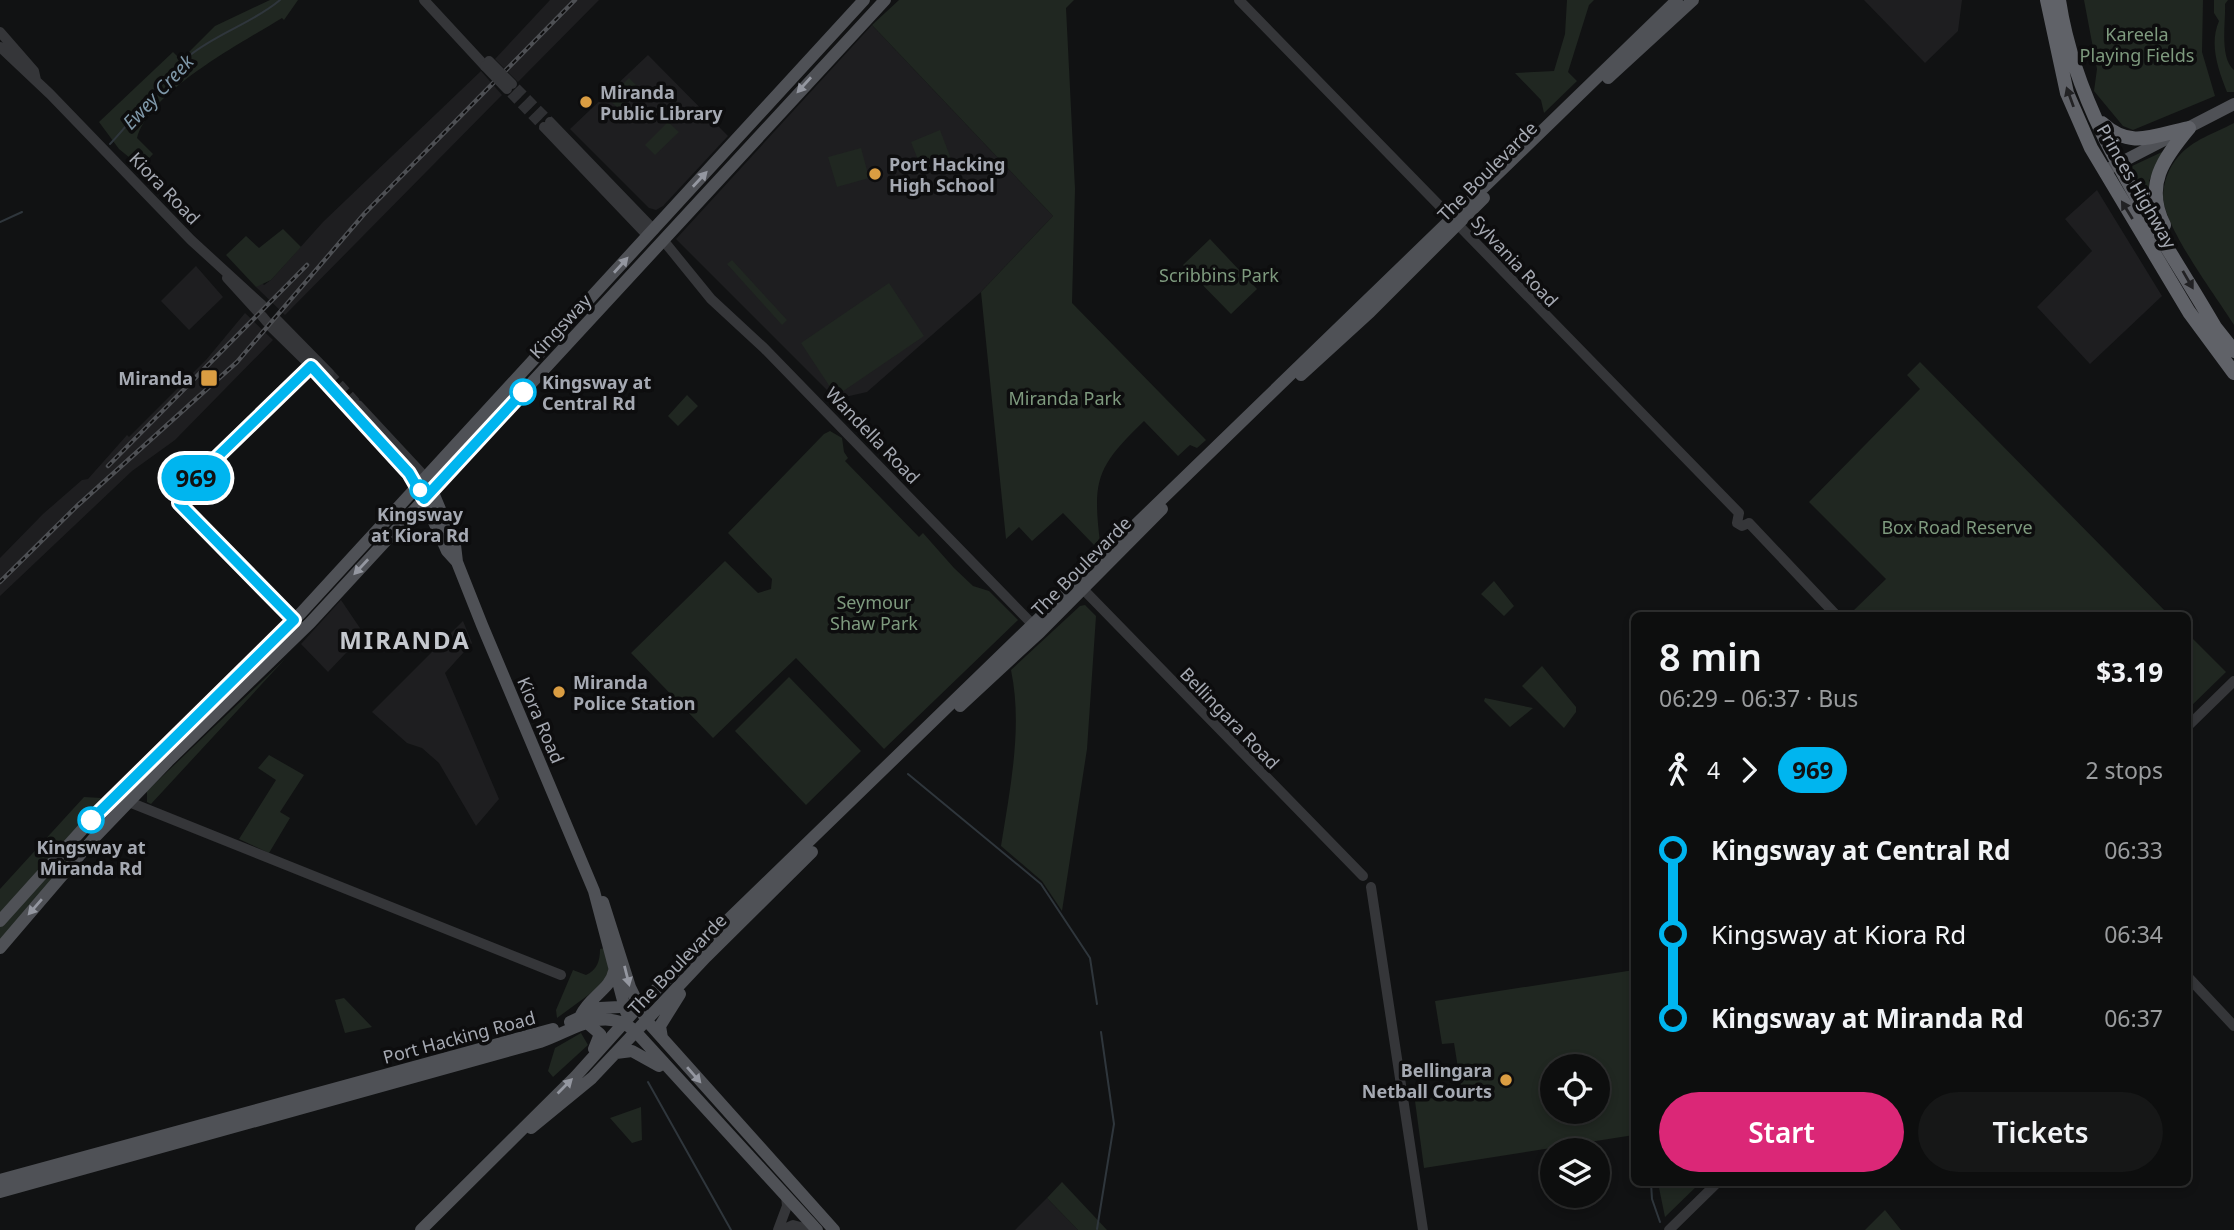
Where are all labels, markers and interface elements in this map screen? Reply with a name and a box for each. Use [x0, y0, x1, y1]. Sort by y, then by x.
park label: Kareela Playing Fields [2080, 22, 2194, 67]
water label: Ewey Creek [117, 49, 200, 135]
one-way arrow [797, 76, 813, 93]
place label: Miranda Public Library [600, 80, 723, 125]
one-way arrow [2064, 87, 2075, 108]
marker: Miranda Public Library [578, 94, 594, 110]
street label: The Boulevarde [1432, 116, 1542, 226]
street label: Princes Highway [2092, 119, 2183, 253]
street label: Kiora Road [124, 147, 206, 229]
place label: Port Hacking High School [889, 152, 1005, 197]
marker: Port Hacking High School [867, 166, 883, 182]
one-way arrow [692, 170, 708, 188]
one-way arrow [2121, 200, 2134, 219]
street label: Sylvania Road [1466, 210, 1564, 312]
one-way arrow [613, 257, 629, 274]
park label: Scribbins Park [1159, 263, 1279, 287]
one-way arrow [2182, 271, 2194, 290]
street label: Kingsway [524, 288, 597, 363]
place label: Miranda [118, 366, 193, 390]
marker: Miranda [199, 368, 219, 388]
place label: Kingsway at Central Rd [542, 370, 651, 415]
marker: Kingsway at Central Rd [510, 379, 536, 405]
street label: Wandella Road [821, 381, 925, 489]
park label: Miranda Park [1008, 386, 1122, 410]
line badge: 969 [156, 455, 236, 501]
text: 969 [175, 461, 217, 494]
marker: Kingsway at Kiora Rd [410, 480, 430, 500]
place label: Kingsway at Kiora Rd [371, 502, 469, 547]
street label: The Boulevarde [1026, 511, 1136, 621]
park label: Box Road Reserve [1881, 515, 2033, 539]
one-way arrow [353, 558, 369, 576]
park label: Seymour Shaw Park [830, 590, 918, 635]
district label: MIRANDA [339, 623, 471, 656]
text: 8 min [1659, 630, 1762, 682]
text: $3.19 [2096, 654, 2163, 690]
street label: Bellingara Road [1175, 662, 1285, 774]
place label: Miranda Police Station [573, 670, 696, 715]
street label: Kiora Road [512, 673, 570, 767]
text: 06:29 – 06:37 · Bus [1659, 682, 1858, 714]
marker: Miranda Police Station [551, 684, 567, 700]
icon: walk [1659, 751, 1697, 789]
icon: forward [1730, 751, 1768, 789]
text: 969 [1792, 753, 1833, 786]
text: 4 [1707, 754, 1720, 786]
text: 2 stops [2085, 754, 2163, 786]
marker: Kingsway at Miranda Rd [78, 807, 104, 833]
text: Kingsway at Central Rd [1711, 832, 2011, 868]
text: 06:33 [2104, 834, 2163, 866]
place label: Kingsway at Miranda Rd [36, 835, 146, 880]
one-way arrow [28, 899, 43, 916]
street label: The Boulevarde [623, 908, 731, 1020]
text: Kingsway at Kiora Rd [1711, 916, 1966, 952]
text: 06:34 [2104, 918, 2163, 950]
one-way arrow [622, 965, 633, 987]
text: Kingsway at Miranda Rd [1711, 1000, 2024, 1036]
text: 06:37 [2104, 1002, 2163, 1034]
street label: Port Hacking Road [380, 1005, 538, 1069]
map controls [1540, 1054, 1610, 1208]
button: locate [1540, 1054, 1610, 1124]
place label: Bellingara Netball Courts [1362, 1058, 1492, 1103]
one-way arrow [686, 1066, 701, 1083]
marker: Bellingara Netball Courts [1498, 1072, 1514, 1088]
one-way arrow [557, 1077, 574, 1094]
button: Start [1659, 1092, 1904, 1172]
button: Tickets [1918, 1092, 2163, 1172]
button: layers [1540, 1138, 1610, 1208]

